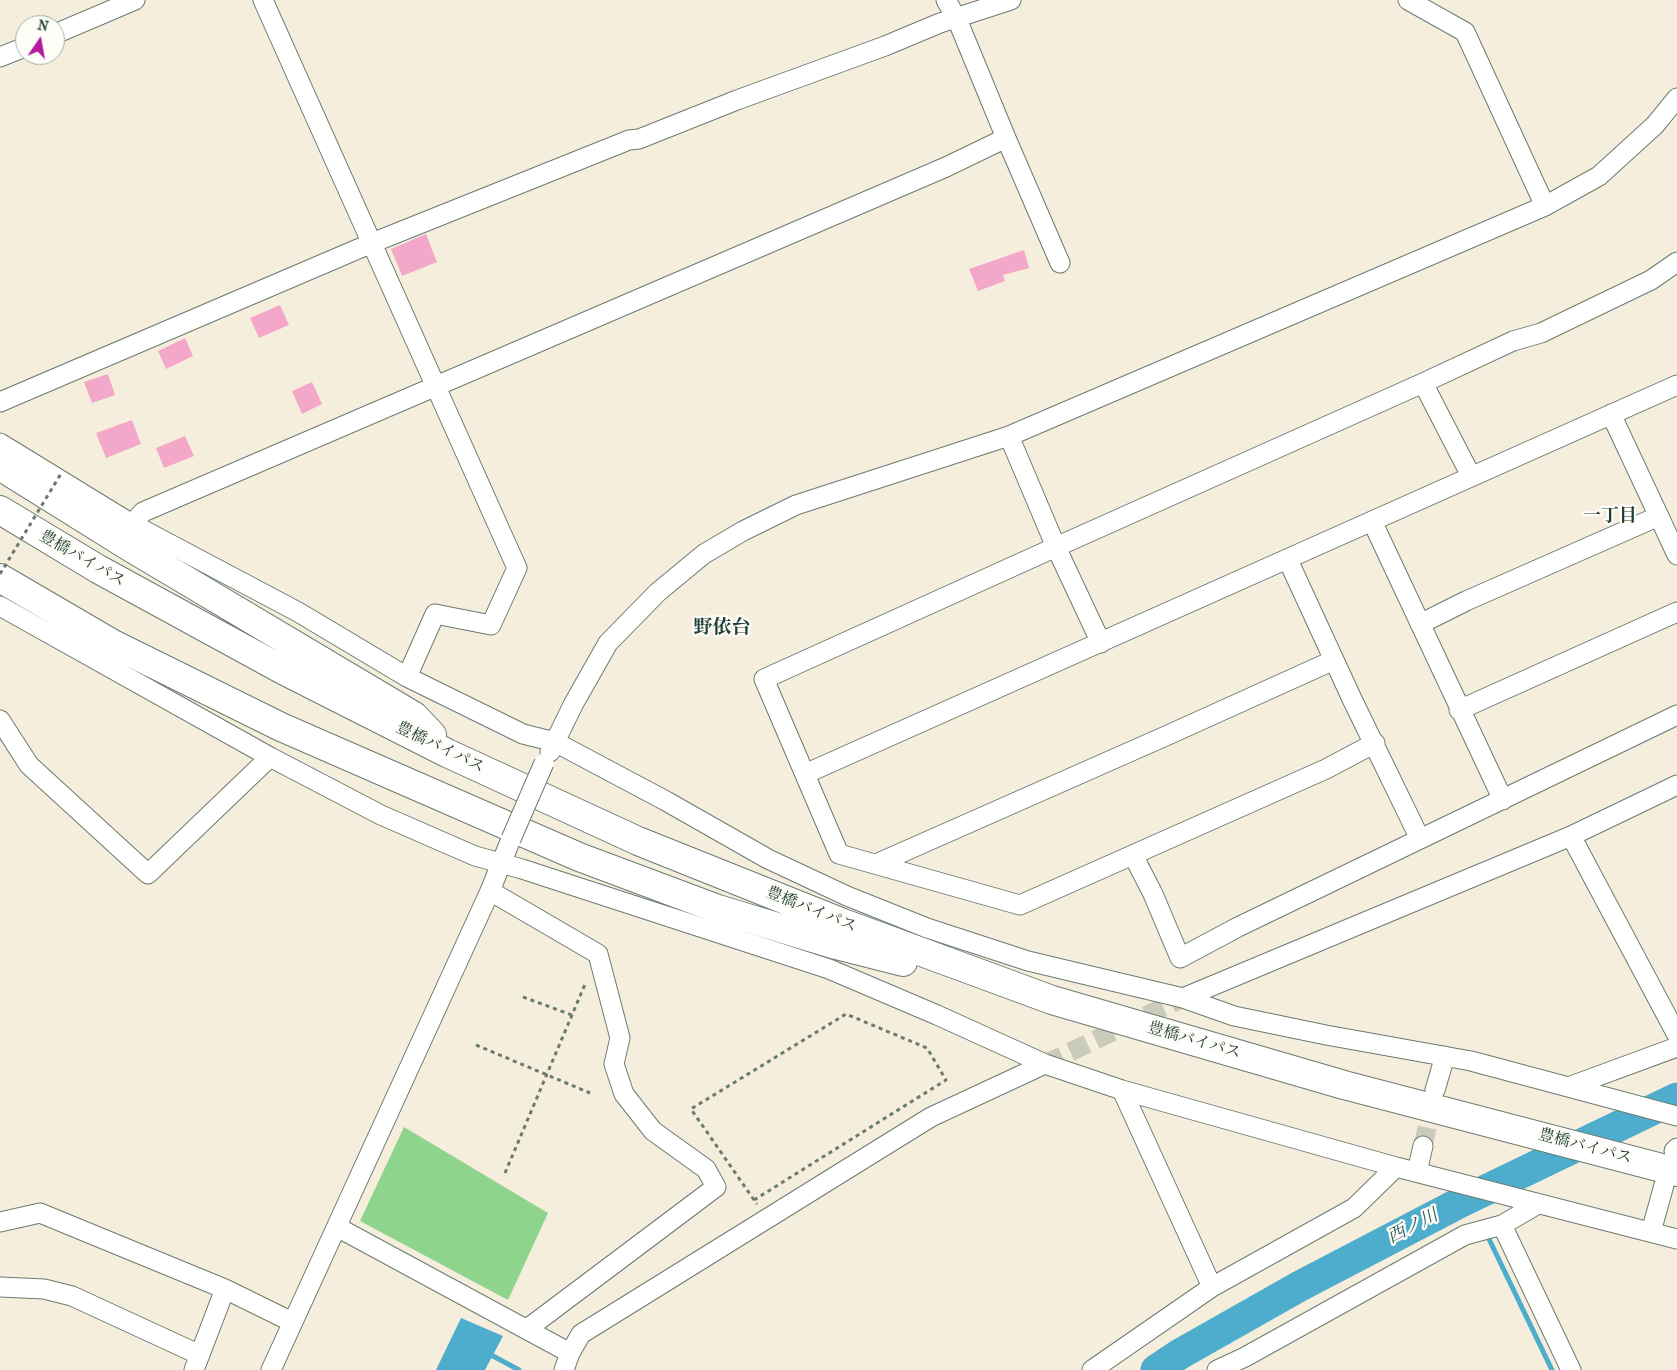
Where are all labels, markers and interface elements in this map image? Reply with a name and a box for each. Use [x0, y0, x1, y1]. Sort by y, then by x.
north arrow [15, 15, 65, 65]
text: N [36, 16, 50, 35]
district label: 一丁目 [1583, 506, 1637, 528]
street label: 豊橋バイパス [36, 527, 128, 591]
district label: 野依台 [694, 617, 750, 639]
street label: 豊橋バイパス [393, 718, 487, 778]
street label: 豊橋バイパス [763, 883, 859, 937]
street label: 豊橋バイパス [1145, 1019, 1243, 1063]
street label: 豊橋バイパス [1536, 1125, 1634, 1169]
water label: 西ノ川 [1384, 1205, 1442, 1249]

